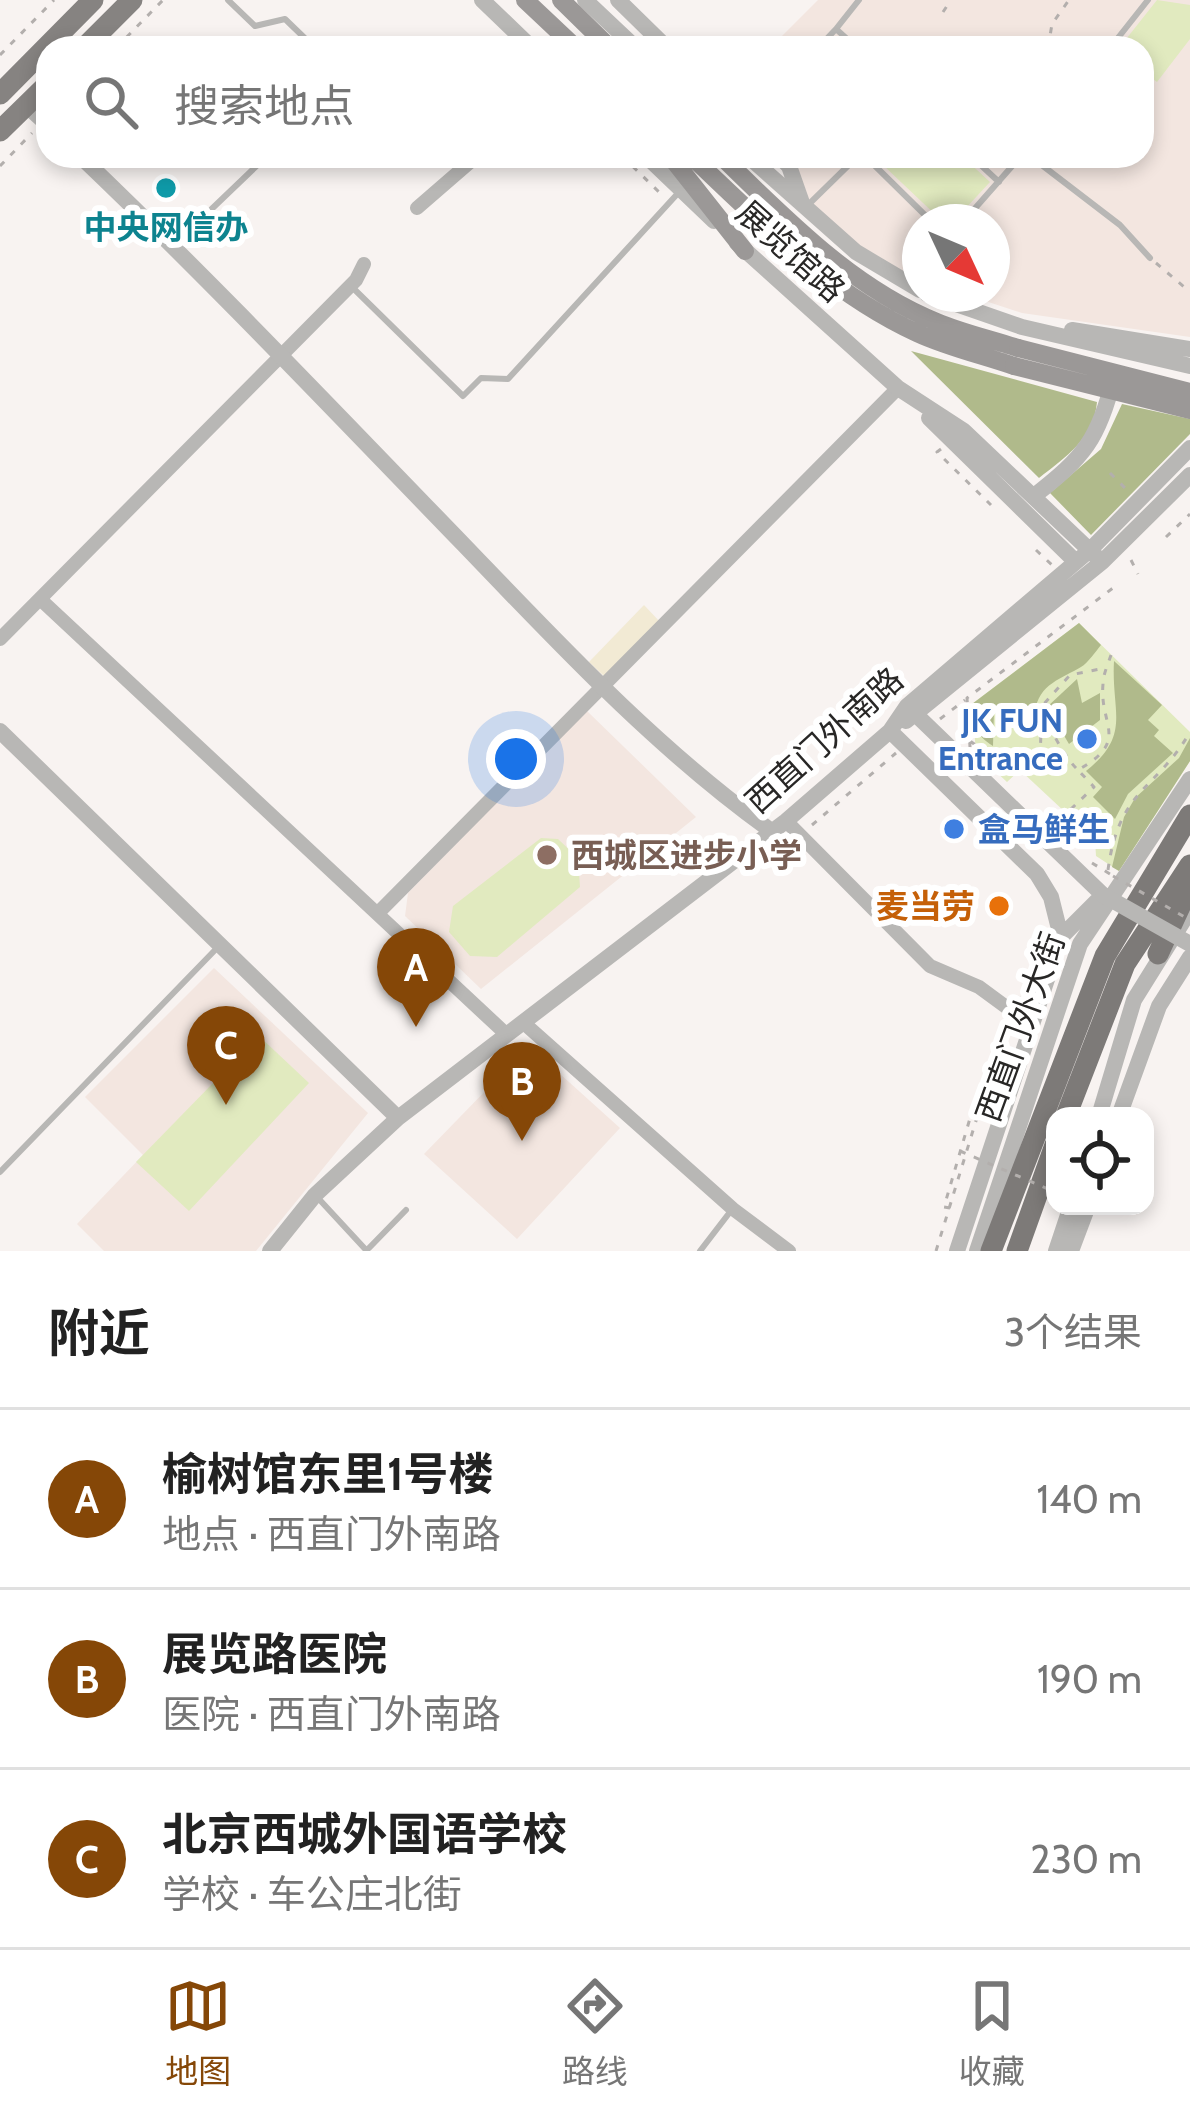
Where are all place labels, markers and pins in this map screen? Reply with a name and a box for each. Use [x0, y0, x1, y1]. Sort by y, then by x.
marker: 中央网信办 [153, 175, 179, 201]
place label: 中央网信办 [84, 207, 249, 247]
place label: JK FUN Entrance [938, 700, 1063, 778]
marker: JK FUN Entrance [1074, 726, 1100, 752]
place label: 盒马鲜生 [978, 809, 1110, 849]
marker: 盒马鲜生 [941, 816, 967, 842]
place label: 西城区进步小学 [571, 835, 802, 875]
marker: 西城区进步小学 [534, 842, 560, 868]
place label: 麦当劳 [876, 886, 975, 926]
marker: 麦当劳 [986, 893, 1012, 919]
pin: A [377, 928, 455, 1027]
pin: C [187, 1006, 265, 1105]
pin: B [483, 1042, 561, 1141]

